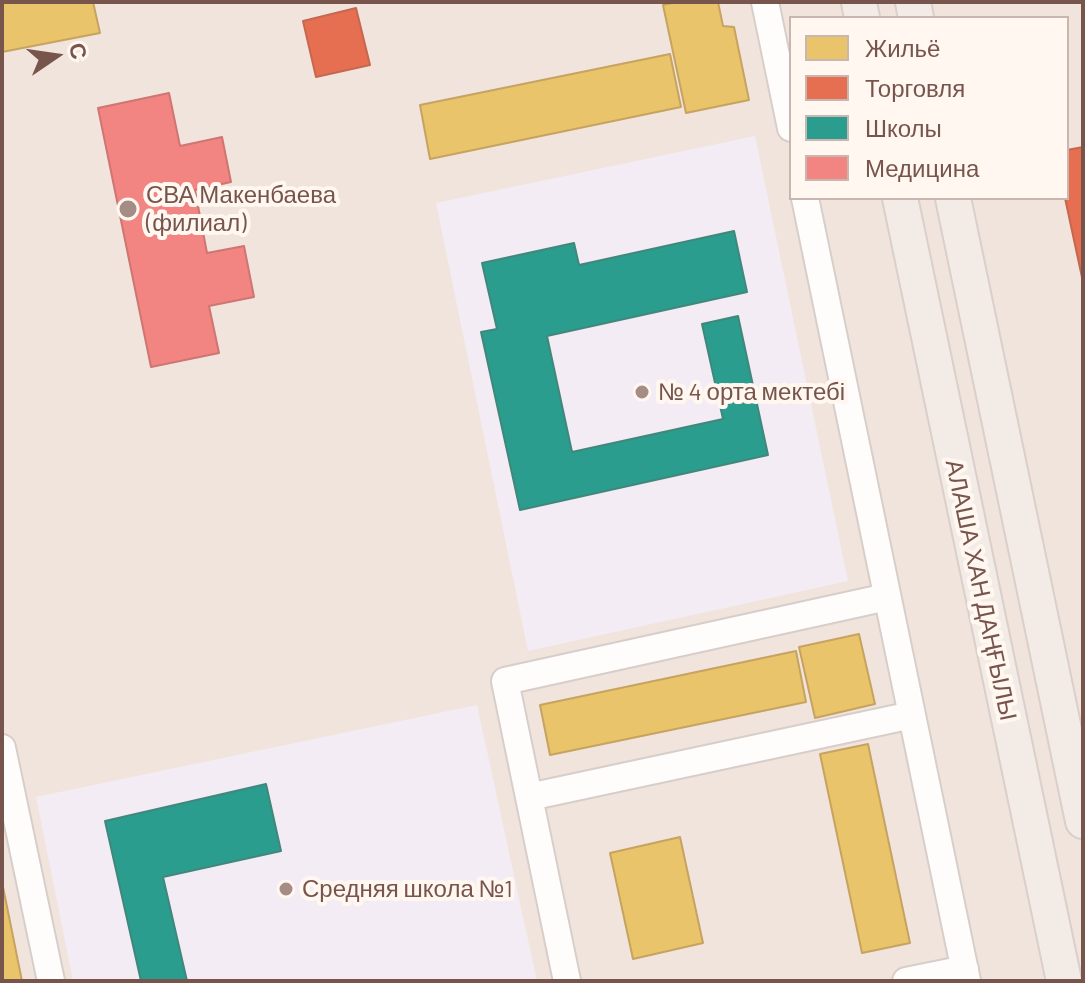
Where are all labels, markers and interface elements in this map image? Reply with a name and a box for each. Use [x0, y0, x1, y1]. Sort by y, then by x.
north arrow [16, 16, 96, 96]
legend [789, 16, 1069, 200]
text: Жильё [865, 33, 940, 62]
text: С [65, 40, 94, 61]
text: Торговля [865, 73, 965, 102]
text: Школы [865, 113, 942, 142]
text: Медицина [865, 153, 979, 182]
place label: СВА Макенбаева (филиал) [146, 181, 336, 237]
marker: СВА Макенбаева (филиал) [117, 198, 139, 220]
place label: № 4 орта мектебі [658, 378, 845, 406]
marker: № 4 орта мектебі [633, 383, 651, 401]
street label: АЛАША ХАН ДАҢҒЫЛЫ [939, 457, 1023, 723]
place label: Средняя школа №1 [302, 875, 513, 903]
marker: Средняя школа №1 [277, 880, 295, 898]

